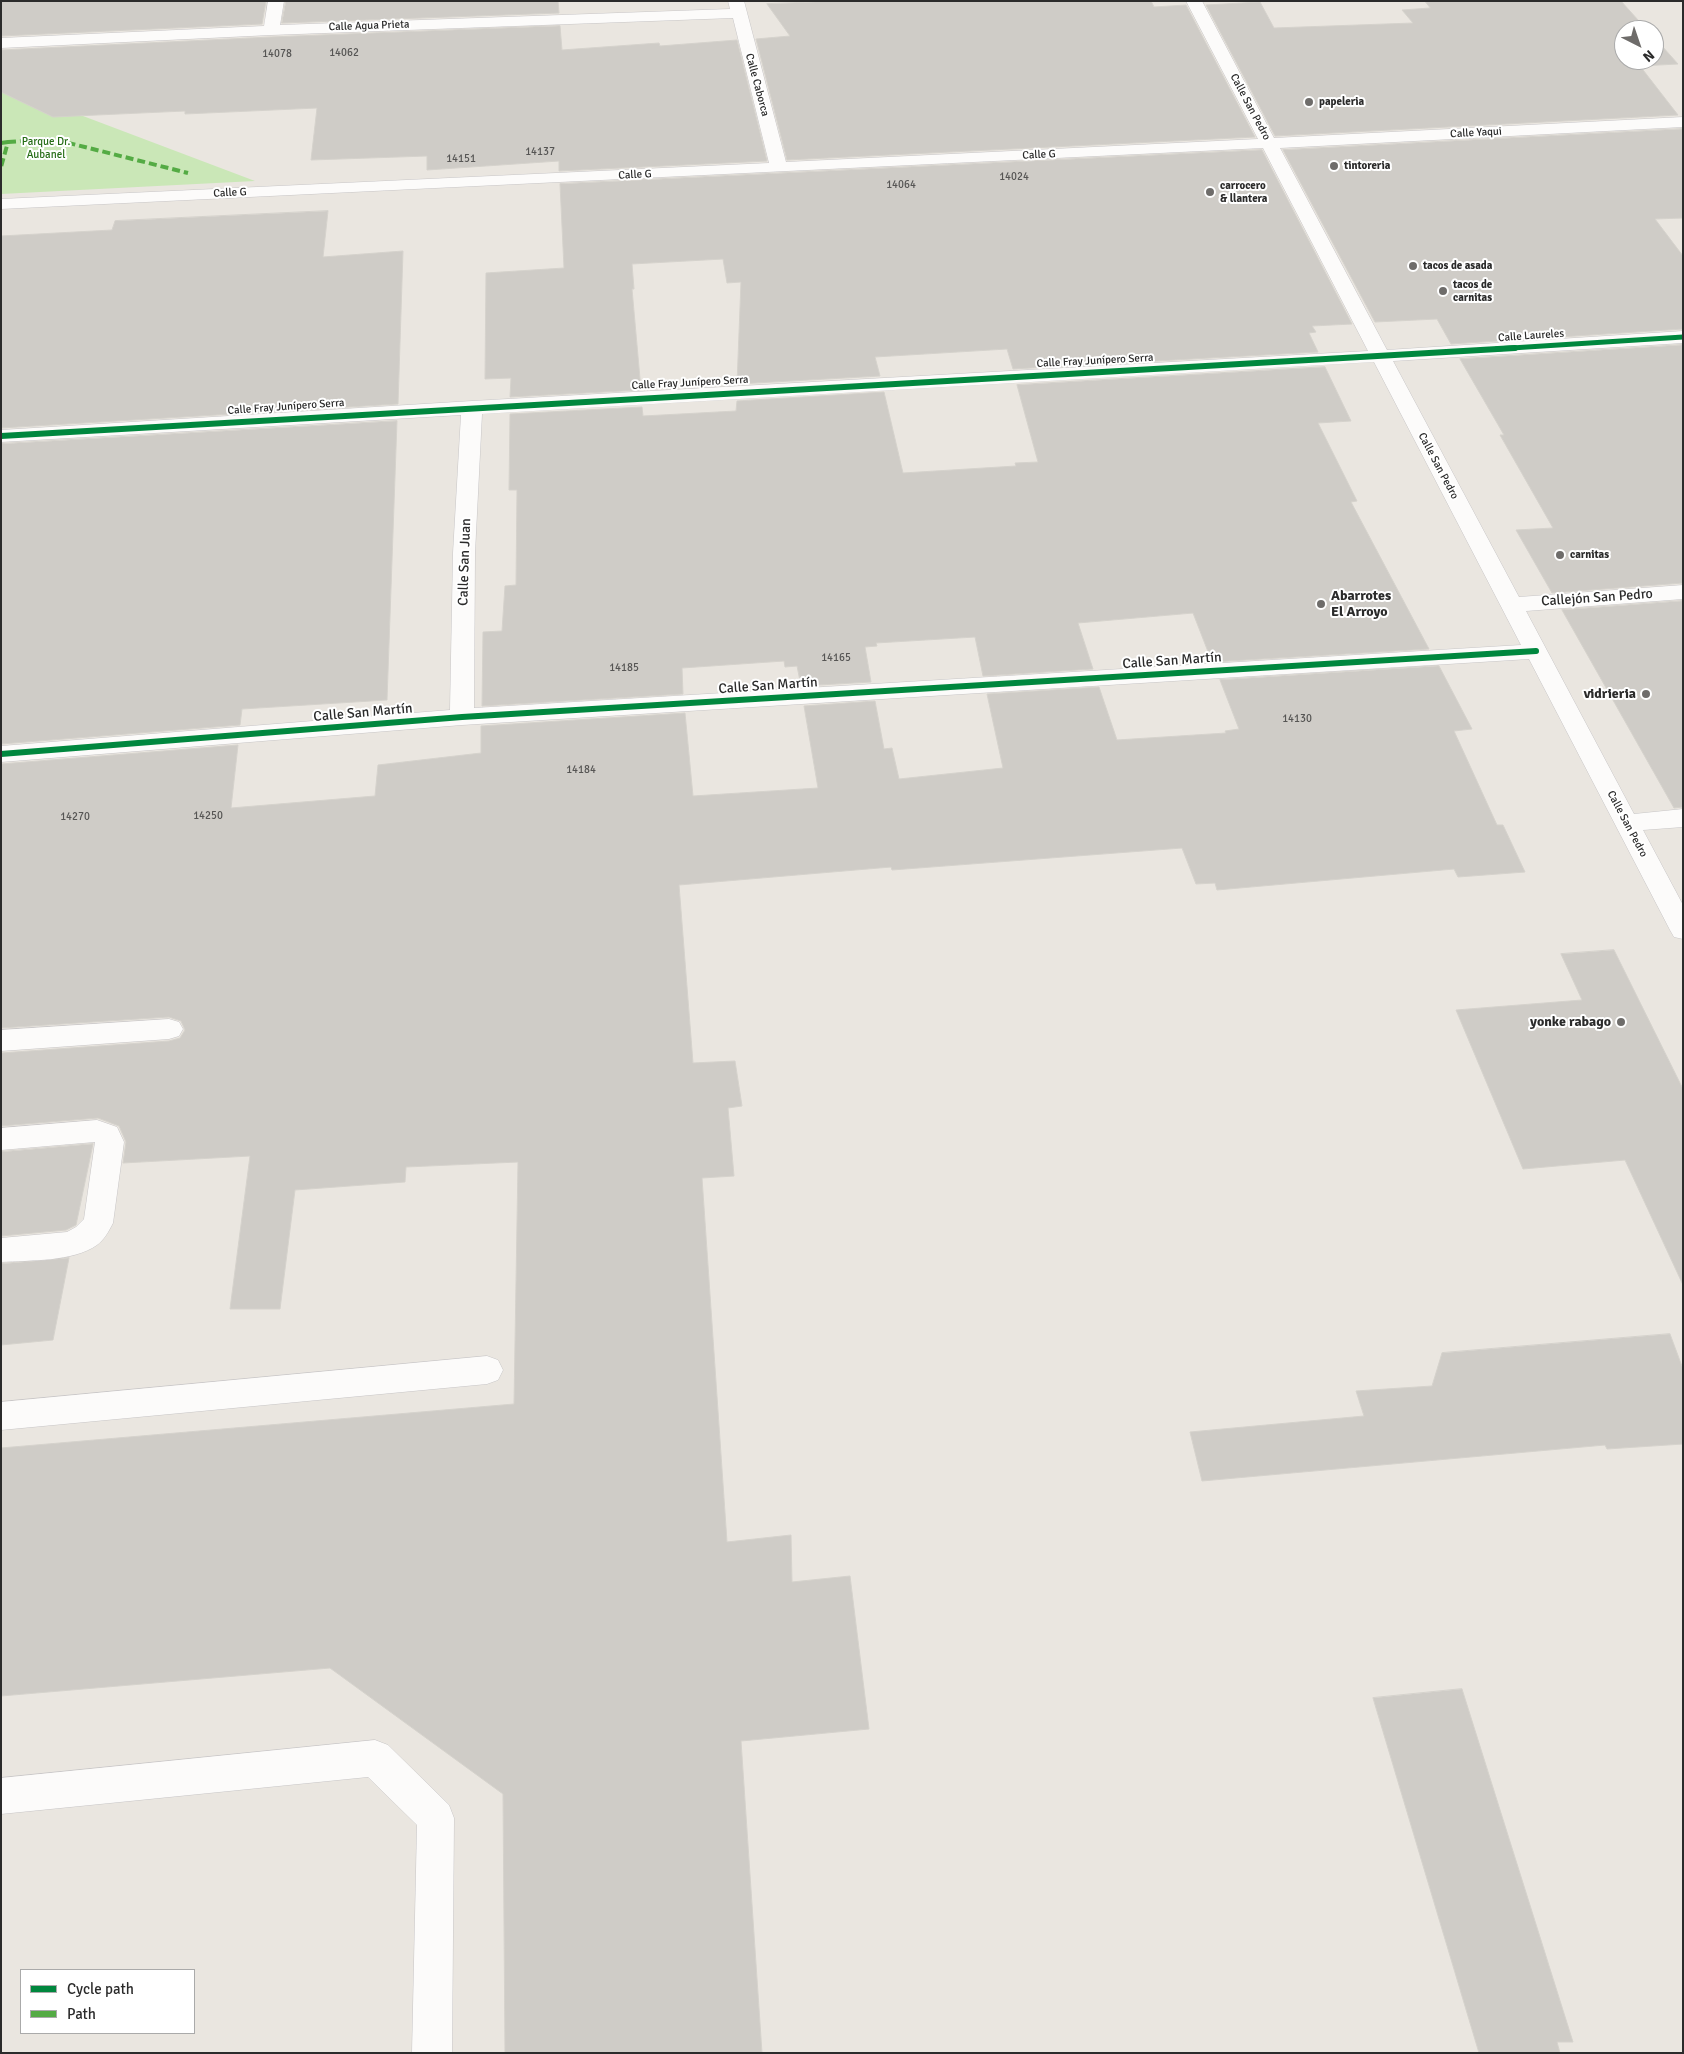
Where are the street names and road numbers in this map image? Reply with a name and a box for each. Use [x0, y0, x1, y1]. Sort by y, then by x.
street label: Calle Agua Prieta [328, 18, 410, 34]
street label: Calle Caborca [742, 52, 772, 118]
street label: Calle San Pedro [1227, 72, 1273, 142]
street label: Calle Yaqui [1450, 125, 1502, 141]
street label: Calle G [1022, 148, 1056, 162]
street label: Calle G [618, 168, 652, 182]
street label: Calle G [213, 186, 247, 200]
street label: Calle Laureles [1497, 327, 1565, 345]
street label: Calle Fray Junípero Serra [1036, 351, 1154, 371]
street label: Calle Fray Junípero Serra [631, 373, 749, 393]
street label: Calle Fray Junípero Serra [227, 396, 345, 418]
street label: Calle San Pedro [1415, 431, 1461, 501]
street label: Calle San Juan [455, 518, 475, 606]
street label: Callejón San Pedro [1541, 586, 1653, 610]
street label: Calle San Martín [1122, 649, 1222, 673]
street label: Calle San Martín [718, 674, 818, 698]
street label: Calle San Martín [313, 700, 413, 726]
street label: Calle San Pedro [1604, 789, 1650, 859]

